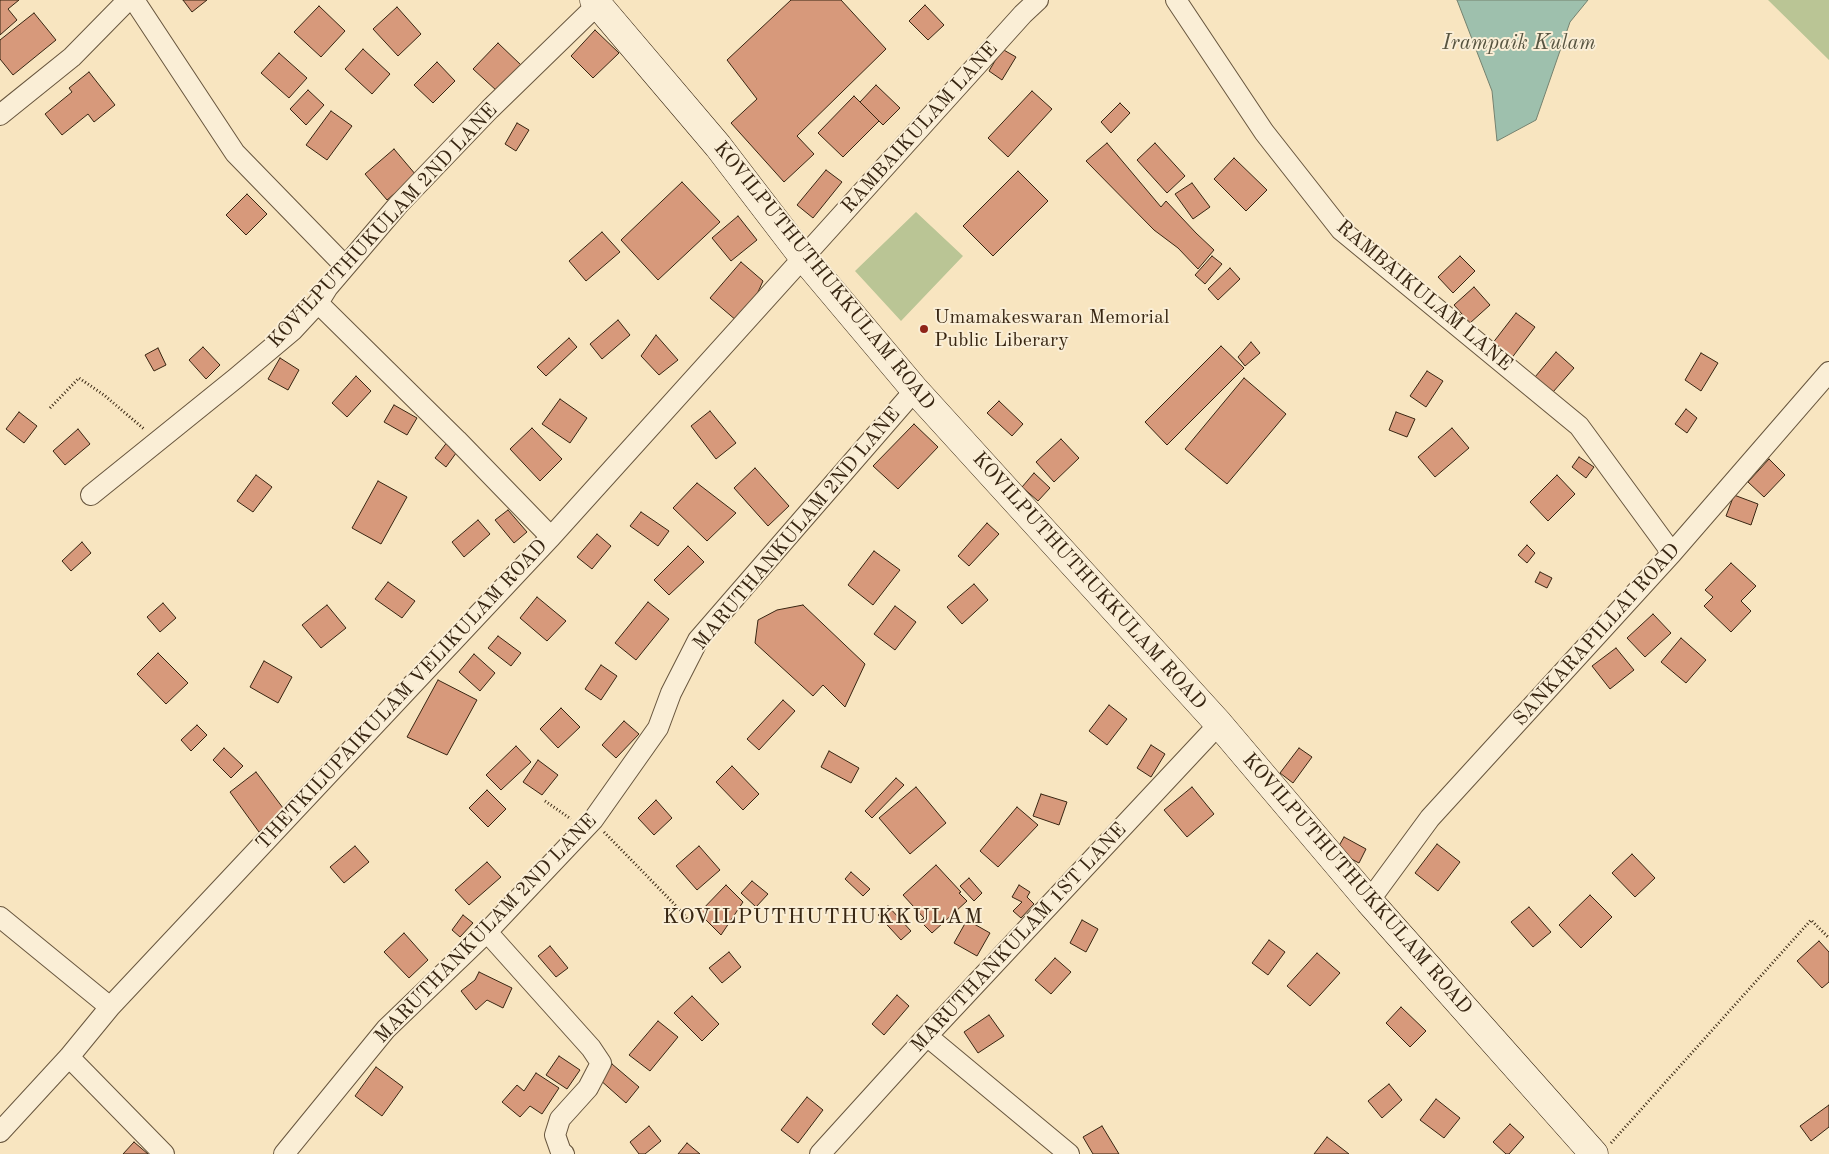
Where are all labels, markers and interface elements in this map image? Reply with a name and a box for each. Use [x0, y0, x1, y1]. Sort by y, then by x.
water label: Irampaik Kulam [1442, 30, 1596, 56]
street label: RAMBAIKULAM LANE [837, 37, 1003, 219]
street label: KOVILPUTHUKULAM 2ND LANE [263, 99, 503, 353]
street label: KOVILPUTHUTHUKKULAM ROAD [708, 137, 940, 415]
street label: RAMBAIKULAM LANE [1331, 215, 1517, 377]
place label: Umamakeswaran Memorial Public Liberary [934, 306, 1169, 353]
marker: Umamakeswaran Memorial Public Liberary [918, 323, 930, 335]
street label: MARUTHANKULAM 2ND LANE [688, 403, 906, 655]
street label: KOVILPUTHUTHUKKULAM ROAD [967, 447, 1211, 715]
street label: THETKILUPAIKULAM VELIKULAM ROAD [251, 535, 553, 855]
street label: SANKARAPILLAI ROAD [1509, 539, 1685, 731]
street label: KOVILPUTHUTHUKKULAM ROAD [1237, 748, 1477, 1020]
street label: MARUTHANKULAM 2ND LANE [370, 809, 602, 1049]
street label: MARUTHANKULAM 1ST LANE [906, 818, 1132, 1058]
district label: KOVILPUTHUTHUKKULAM [660, 904, 986, 930]

